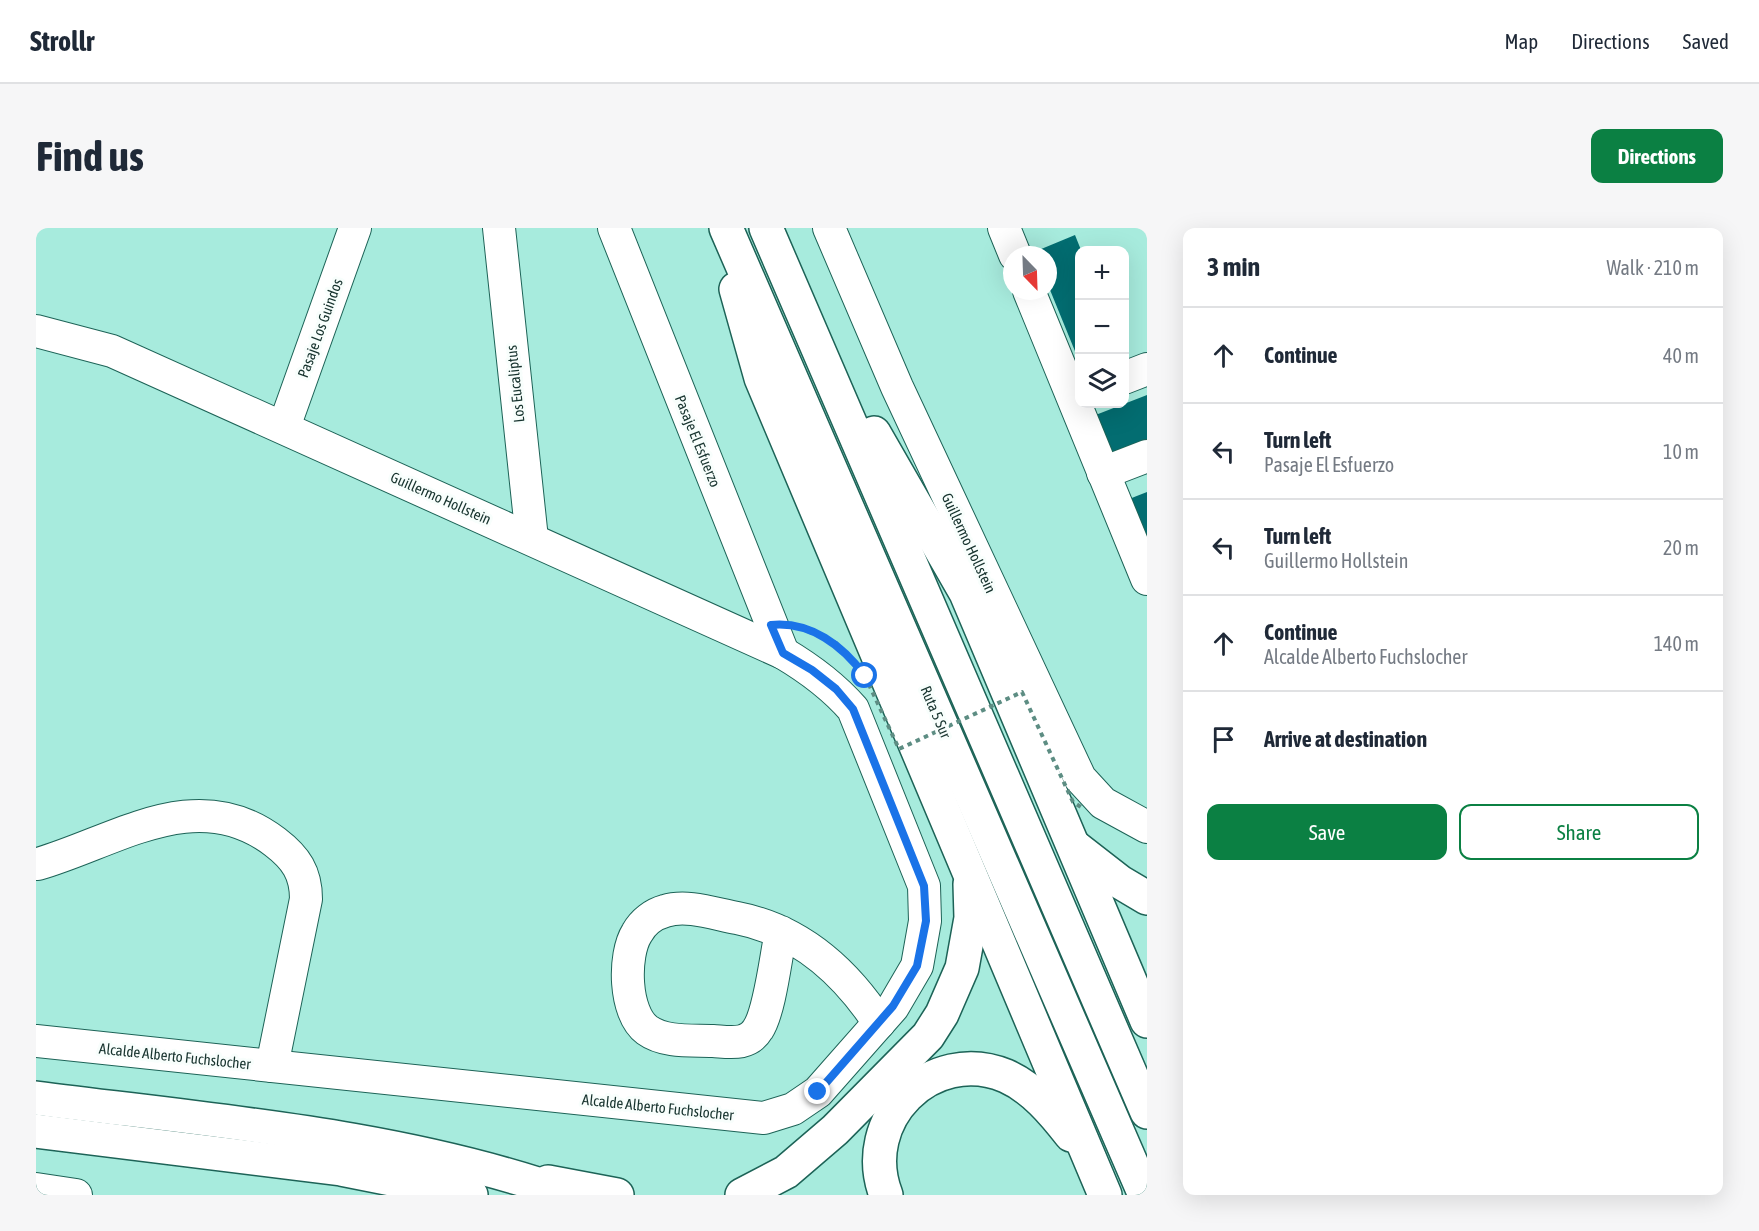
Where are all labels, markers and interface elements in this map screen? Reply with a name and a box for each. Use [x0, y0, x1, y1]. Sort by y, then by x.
text: Strollr [30, 25, 94, 57]
text: Map [1504, 29, 1538, 53]
text: Directions [1571, 29, 1650, 53]
text: Saved [1683, 29, 1729, 53]
button: Directions [1591, 129, 1723, 183]
text: Find us [36, 132, 144, 180]
north arrow [1003, 246, 1057, 300]
map controls [1075, 246, 1129, 408]
button: + [1075, 246, 1129, 300]
text: 3 min [1207, 252, 1260, 282]
text: Walk · 210 m [1607, 256, 1699, 279]
street label: Pasaje Los Guindos [294, 276, 346, 380]
button: − [1075, 300, 1129, 354]
icon: ahead [1207, 339, 1240, 372]
text: Continue [1264, 342, 1338, 368]
street label: Los Eucaliptus [502, 344, 528, 424]
text: 40 m [1663, 344, 1699, 367]
button: layers [1075, 354, 1129, 408]
street label: Pasaje El Esfuerzo [672, 393, 724, 489]
text: Turn left [1264, 427, 1331, 453]
icon: left [1207, 435, 1240, 468]
text: 10 m [1663, 440, 1699, 463]
text: Pasaje El Esfuerzo [1264, 453, 1394, 476]
street label: Guillermo Hollstein [388, 468, 494, 528]
street label: Guillermo Hollstein [938, 490, 1000, 596]
text: Turn left [1264, 523, 1331, 549]
icon: left [1207, 531, 1240, 564]
text: 20 m [1663, 536, 1699, 559]
text: Guillermo Hollstein [1264, 549, 1408, 572]
text: Continue [1264, 619, 1338, 645]
icon: ahead [1207, 627, 1240, 660]
text: 140 m [1654, 632, 1699, 655]
text: Alcalde Alberto Fuchslocher [1264, 645, 1467, 668]
route start [851, 662, 877, 688]
street label: Ruta 5 Sur [917, 683, 955, 741]
icon: arrive [1207, 723, 1240, 756]
text: Arrive at destination [1264, 726, 1427, 752]
button: Save [1207, 804, 1447, 860]
button: Share [1459, 804, 1699, 860]
street label: Alcalde Alberto Fuchslocher [98, 1040, 252, 1072]
route end [804, 1078, 830, 1104]
street label: Alcalde Alberto Fuchslocher [581, 1091, 735, 1123]

